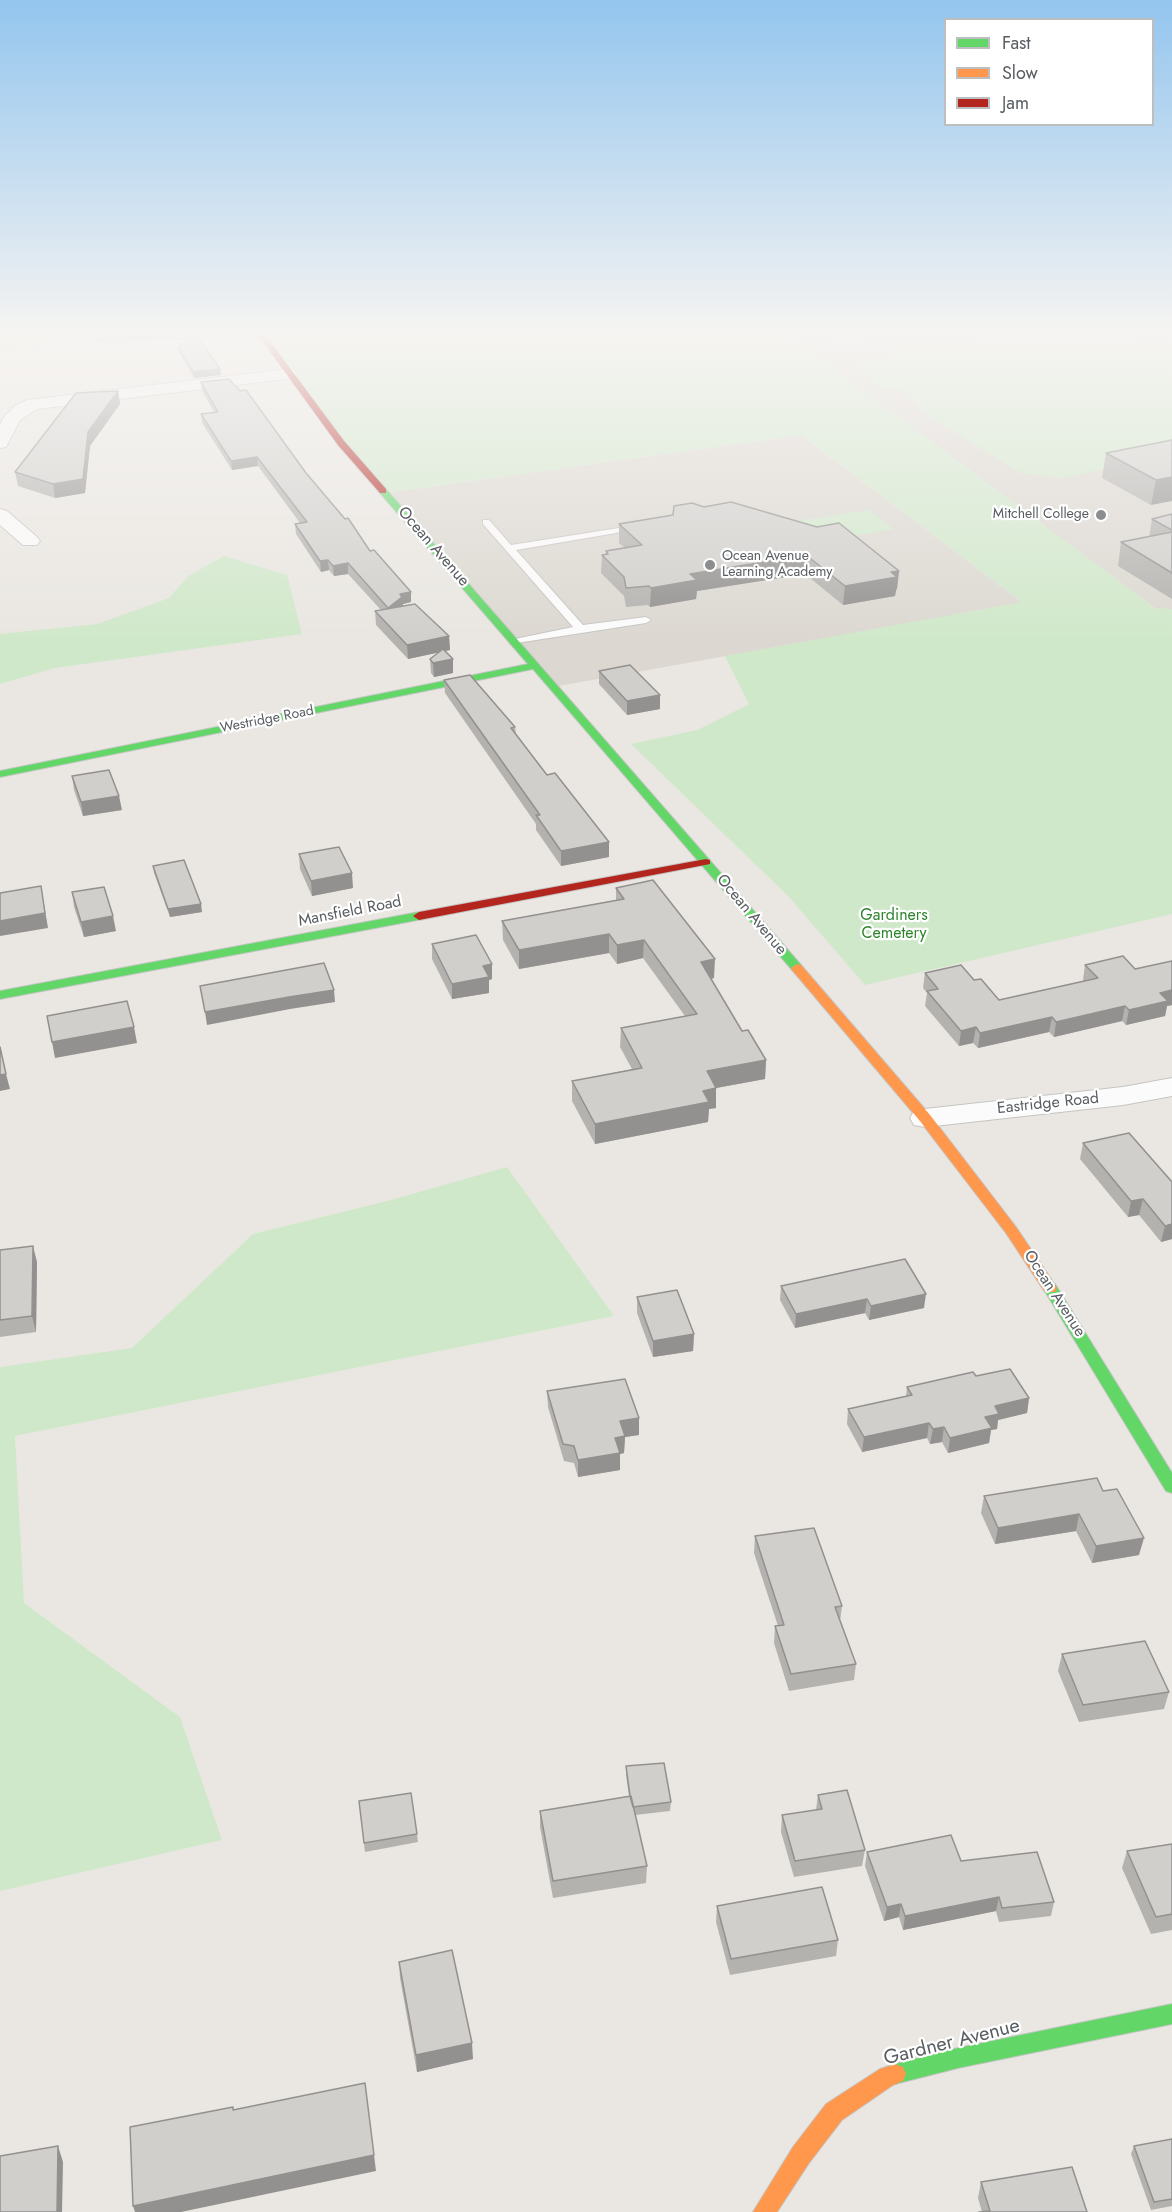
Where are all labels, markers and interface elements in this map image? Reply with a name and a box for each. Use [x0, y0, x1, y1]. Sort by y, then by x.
legend [944, 18, 1154, 126]
text: Fast [1002, 30, 1031, 56]
text: Slow [1002, 60, 1038, 86]
text: Jam [1002, 90, 1029, 116]
street label: Ocean Avenue [393, 503, 473, 591]
place label: Mitchell College [993, 507, 1089, 523]
marker: Mitchell College [1094, 508, 1108, 522]
place label: Ocean Avenue Learning Academy [722, 549, 832, 582]
marker: Ocean Avenue Learning Academy [703, 558, 717, 572]
street label: Westridge Road [219, 703, 315, 737]
street label: Ocean Avenue [712, 871, 790, 959]
street label: Mansfield Road [297, 893, 403, 931]
park label: Gardiners Cemetery [860, 906, 928, 944]
street label: Eastridge Road [996, 1089, 1100, 1119]
street label: Ocean Avenue [1019, 1247, 1089, 1341]
street label: Gardner Avenue [881, 2015, 1023, 2071]

